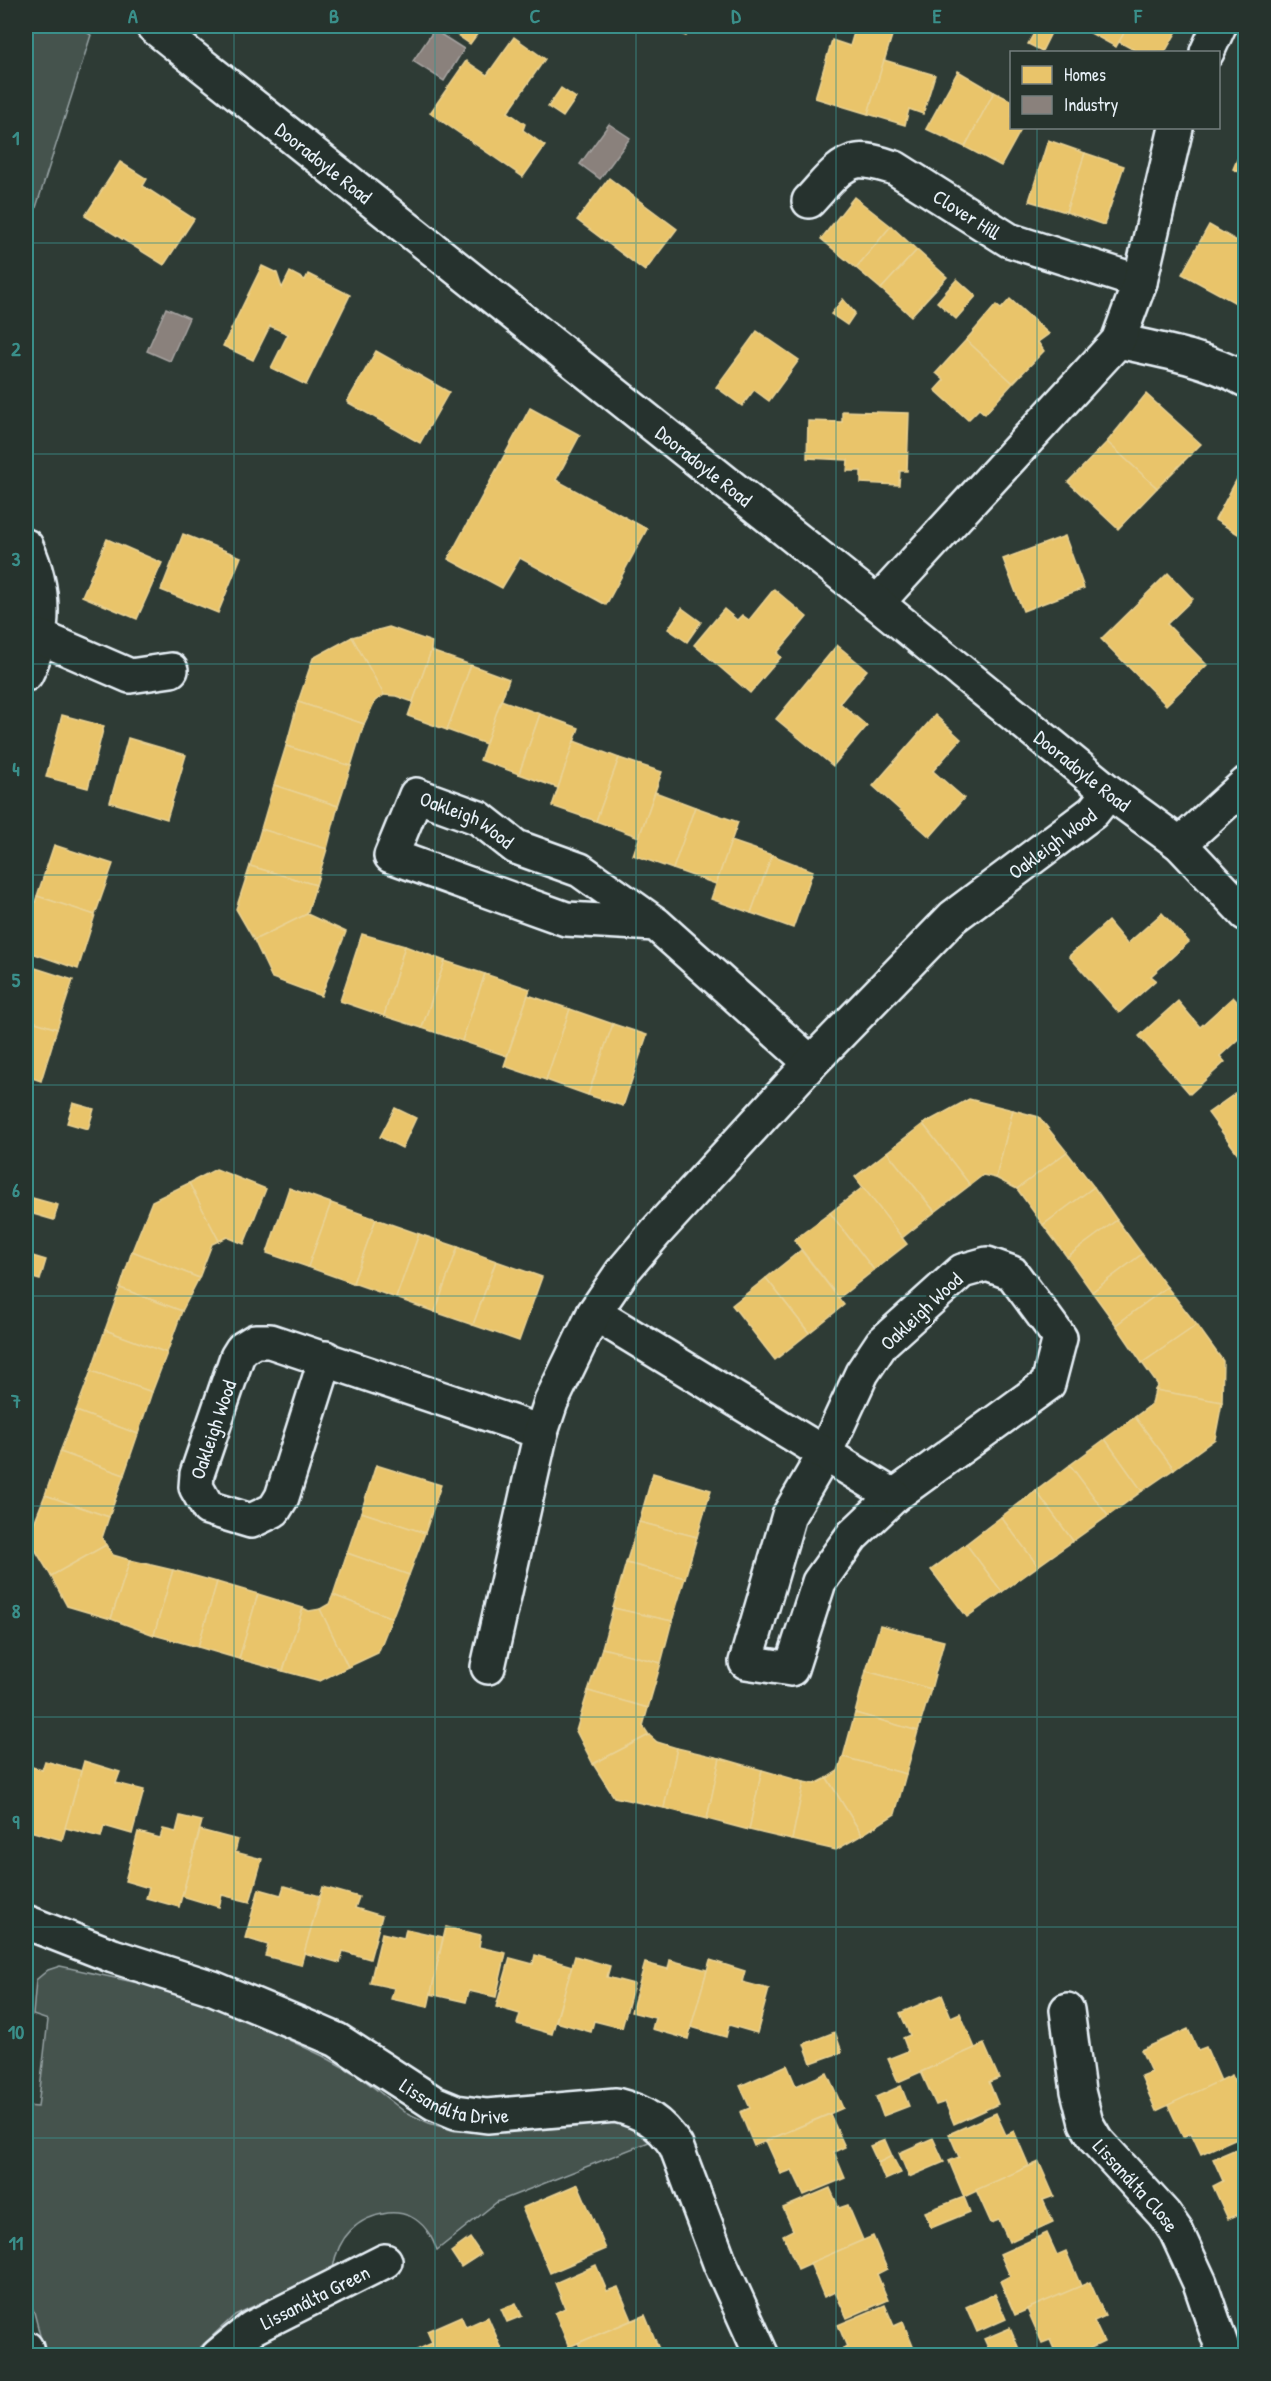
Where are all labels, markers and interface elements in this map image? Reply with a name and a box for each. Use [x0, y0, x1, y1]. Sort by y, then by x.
text: A [128, 2, 138, 29]
text: B [329, 2, 339, 29]
text: C [530, 2, 541, 29]
text: D [731, 2, 741, 29]
text: E [933, 2, 942, 29]
text: F [1133, 2, 1143, 29]
legend [1010, 51, 1220, 129]
text: Homes [1064, 62, 1106, 87]
text: Industry [1064, 92, 1119, 117]
street label: Dooradoyle Road [270, 116, 378, 209]
text: 1 [12, 124, 20, 151]
street label: Clover Hill [928, 182, 1007, 245]
text: 2 [11, 335, 21, 362]
street label: Dooradoyle Road [650, 419, 758, 512]
text: 3 [12, 545, 21, 572]
street label: Dooradoyle Road [1029, 723, 1137, 817]
text: 4 [12, 755, 20, 782]
street label: Oakleigh Wood [416, 784, 520, 854]
street label: Oakleigh Wood [1002, 801, 1101, 885]
text: 5 [12, 966, 21, 993]
text: 6 [12, 1176, 20, 1203]
street label: Oakleigh Wood [874, 1266, 968, 1356]
street label: Oakleigh Wood [183, 1376, 242, 1482]
text: 7 [10, 1387, 21, 1414]
text: 8 [12, 1597, 21, 1624]
text: 9 [12, 1808, 20, 1835]
text: 10 [8, 2018, 24, 2045]
street label: Lissanálta Drive [395, 2071, 510, 2130]
street label: Lissanálta Close [1088, 2132, 1186, 2237]
text: 11 [9, 2229, 23, 2256]
street label: Lissanálta Green [255, 2258, 374, 2335]

